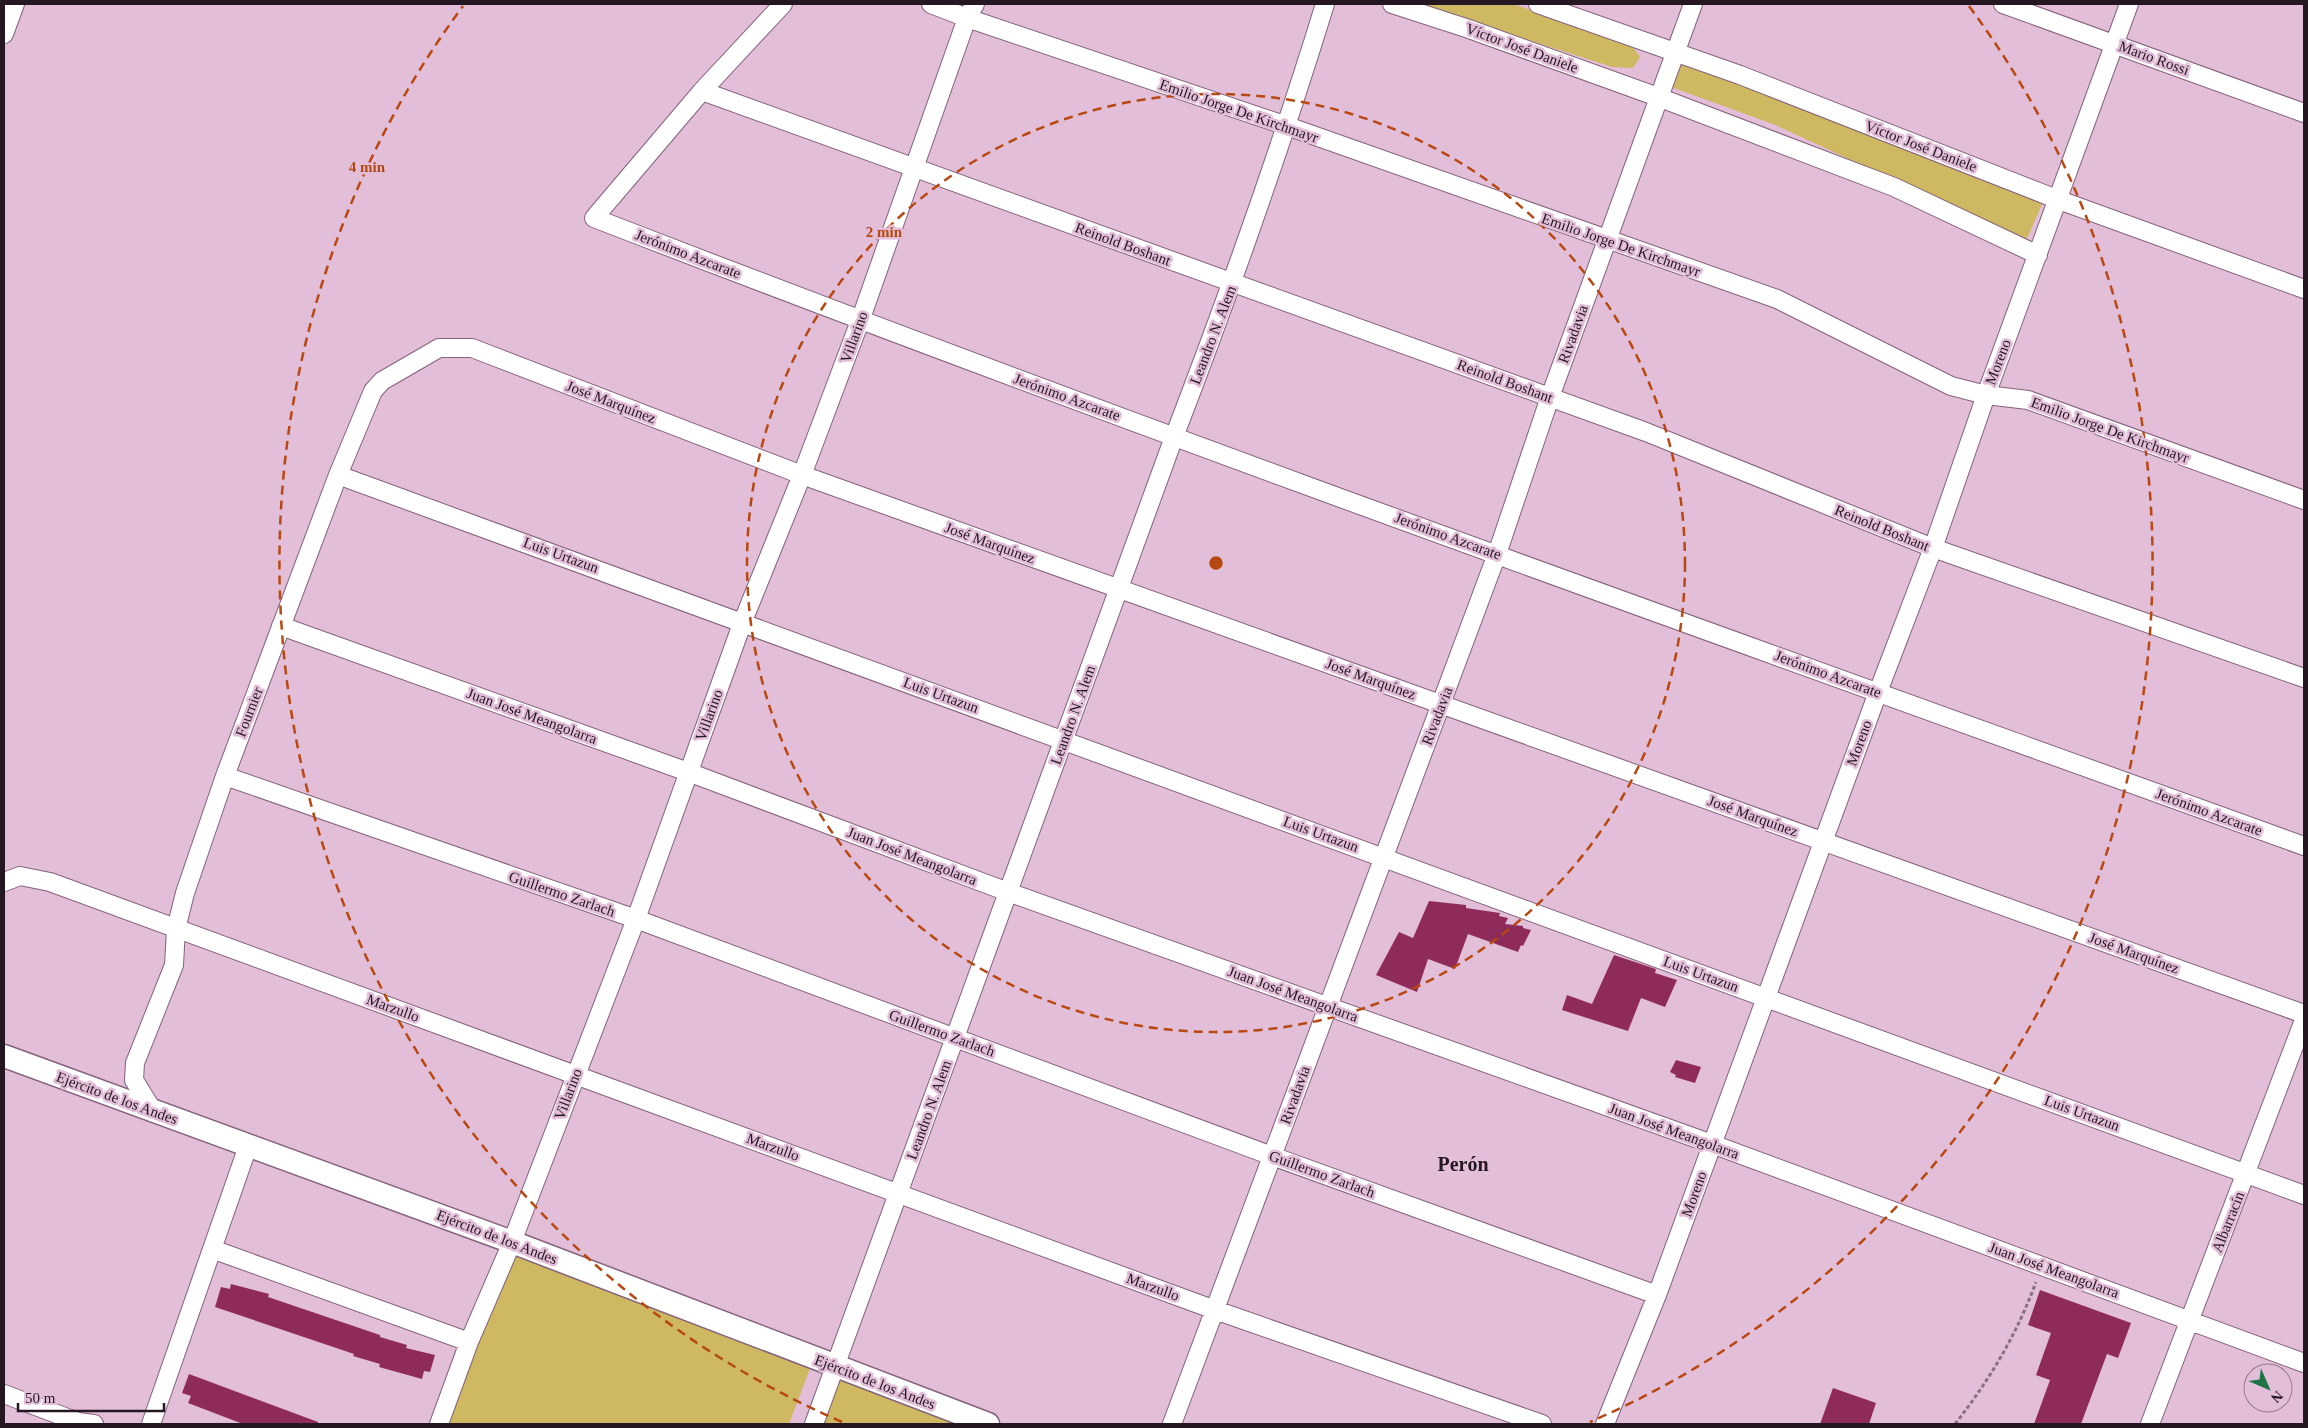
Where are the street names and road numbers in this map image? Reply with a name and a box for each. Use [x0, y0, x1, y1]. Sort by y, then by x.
street label: Víctor José Daniele [1464, 20, 1581, 76]
street label: Mario Rossi [2117, 38, 2191, 78]
street label: Emilio Jorge De Kirchmayr [1158, 76, 1320, 146]
street label: Víctor José Daniele [1863, 117, 1979, 175]
street label: Emilio Jorge De Kirchmayr [1540, 210, 1702, 280]
street label: Reinold Boshant [1073, 219, 1174, 269]
street label: Jerónimo Azcarate [633, 226, 743, 282]
street label: Leandro N. Alem [1187, 283, 1239, 387]
street label: Rivadavia [1555, 302, 1591, 365]
street label: Villarino [837, 309, 871, 365]
street label: Moreno [1982, 337, 2014, 387]
street label: Reinold Boshant [1455, 356, 1556, 406]
street label: Jerónimo Azcarate [1012, 370, 1123, 424]
street label: José Marquínez [564, 378, 658, 427]
street label: Emilio Jorge De Kirchmayr [2029, 394, 2191, 466]
street label: Reinold Boshant [1832, 502, 1932, 555]
street label: Jerónimo Azcarate [1393, 509, 1504, 563]
street label: José Marquínez [943, 519, 1037, 567]
street label: Luis Urtazun [521, 534, 601, 576]
street label: Jerónimo Azcarate [1773, 647, 1884, 701]
street label: José Marquínez [1324, 655, 1418, 703]
street label: Leandro N. Alem [1048, 663, 1099, 767]
street label: Luis Urtazun [901, 674, 981, 716]
street label: Rivadavia [1419, 684, 1455, 747]
street label: Fournier [232, 685, 266, 739]
street label: Juan José Meangolarra [465, 685, 600, 747]
street label: Villarino [692, 687, 726, 743]
street label: Moreno [1843, 718, 1875, 768]
street label: Jerónimo Azcarate [2154, 785, 2265, 839]
street label: José Marquínez [1706, 792, 1800, 840]
street label: Luis Urtazun [1281, 813, 1361, 855]
street label: Juan José Meangolarra [845, 824, 979, 888]
street label: Guillermo Zarlach [507, 868, 618, 920]
street label: José Marquínez [2087, 929, 2181, 977]
street label: Luis Urtazun [1661, 953, 1741, 995]
street label: Juan José Meangolarra [1226, 963, 1361, 1025]
street label: Marzullo [364, 991, 422, 1025]
street label: Guillermo Zarlach [887, 1006, 997, 1060]
street label: Leandro N. Alem [904, 1058, 955, 1162]
street label: Rivadavia [1277, 1063, 1313, 1126]
street label: Villarino [551, 1066, 585, 1122]
street label: Ejército de los Andes [54, 1069, 180, 1127]
street label: Luis Urtazun [2042, 1092, 2122, 1134]
street label: Juan José Meangolarra [1607, 1100, 1742, 1162]
street label: Marzullo [744, 1130, 802, 1164]
street label: Guillermo Zarlach [1267, 1147, 1377, 1201]
street label: Moreno [1678, 1169, 1710, 1219]
street label: Albarracín [2209, 1189, 2248, 1255]
street label: Ejército de los Andes [434, 1207, 560, 1267]
street label: Juan José Meangolarra [1987, 1239, 2122, 1301]
street label: Marzullo [1124, 1270, 1182, 1304]
street label: Ejército de los Andes [812, 1352, 938, 1412]

